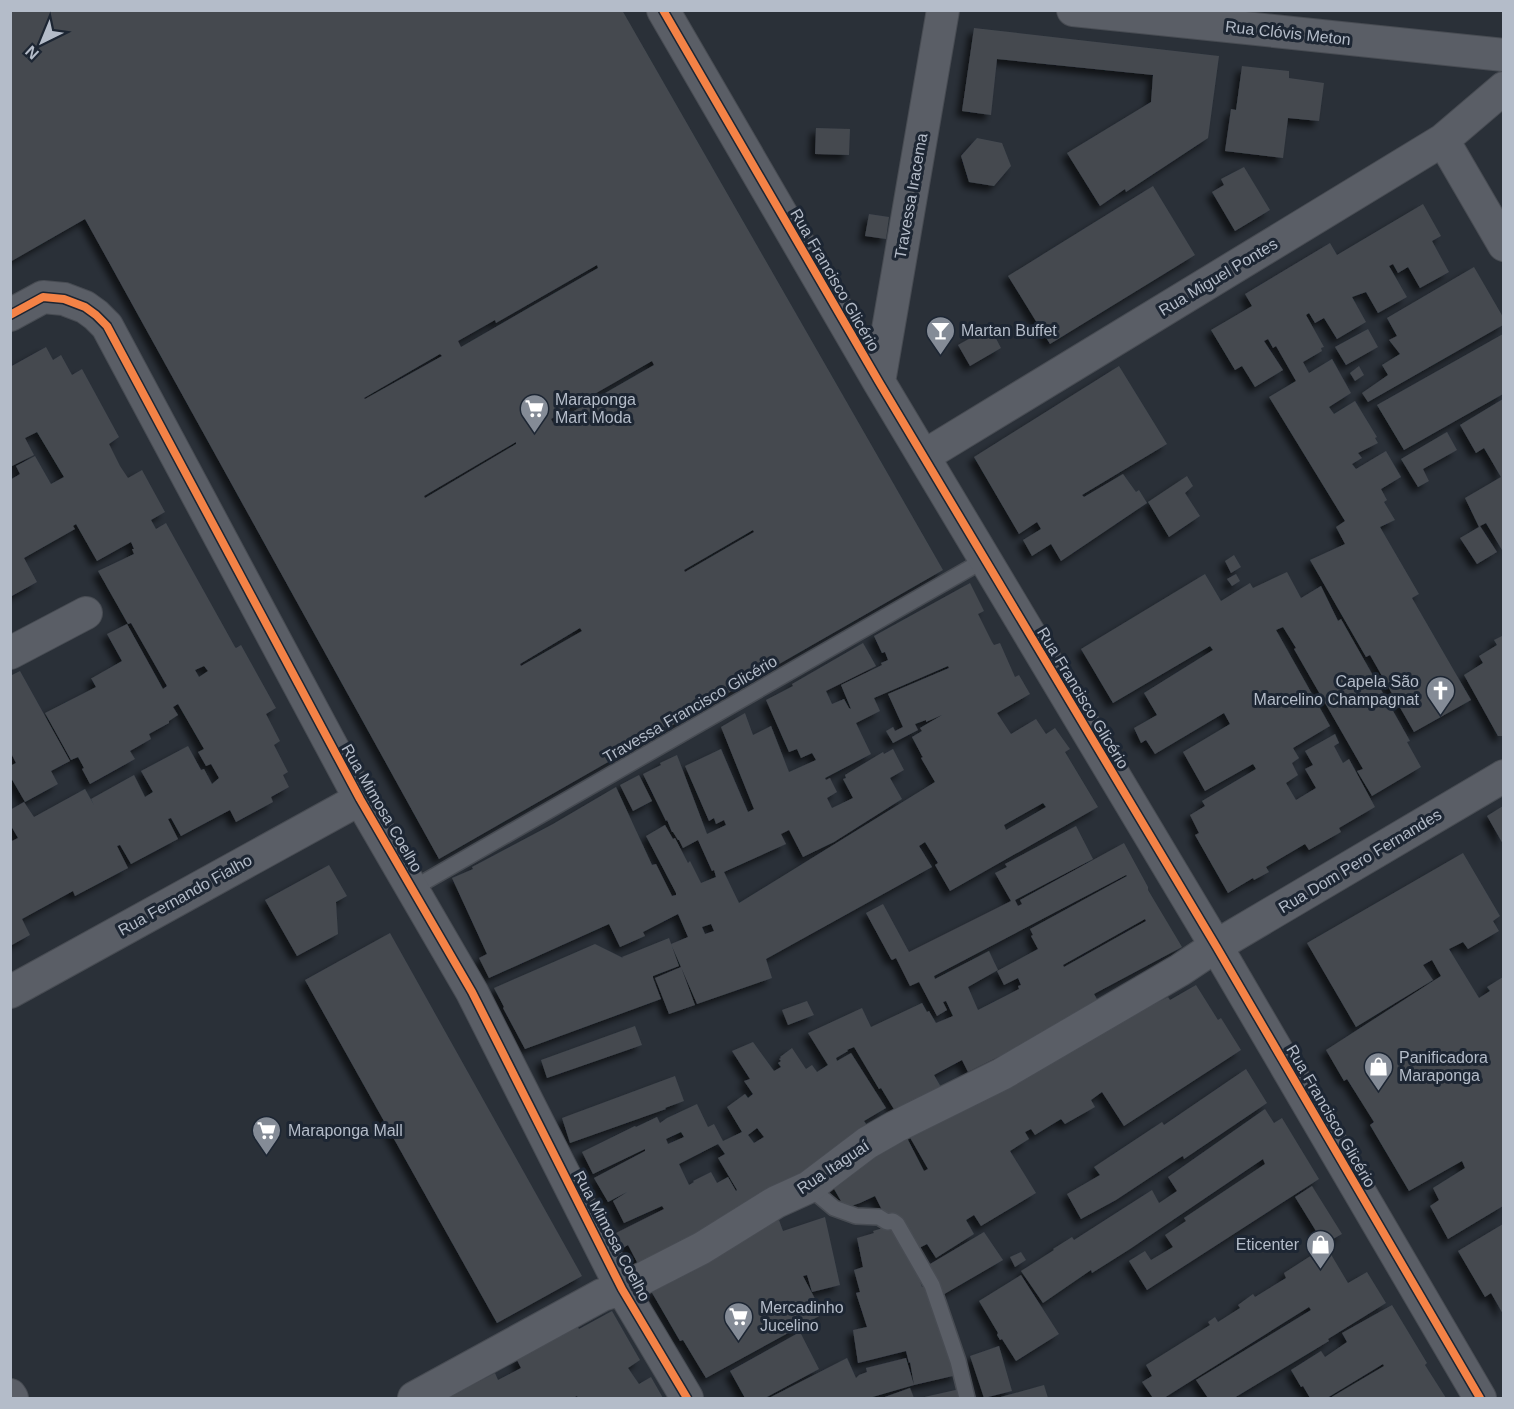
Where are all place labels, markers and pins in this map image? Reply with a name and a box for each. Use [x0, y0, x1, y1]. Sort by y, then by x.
bar icon: Martan Buffet [924, 314, 956, 356]
place label: Martan Buffet [961, 322, 1057, 339]
place label: Maraponga Mart Moda [555, 391, 636, 426]
supermarket icon: Maraponga Mart Moda [518, 392, 550, 434]
place label: Capela São Marcelino Champagnat [1254, 673, 1420, 708]
church icon: Capela São Marcelino Champagnat [1424, 674, 1456, 716]
place label: Panificadora Maraponga [1399, 1049, 1488, 1084]
shop icon: Panificadora Maraponga [1362, 1050, 1394, 1092]
supermarket icon: Maraponga Mall [251, 1114, 283, 1156]
place label: Maraponga Mall [288, 1122, 403, 1139]
shop icon: Eticenter [1304, 1228, 1336, 1270]
place label: Eticenter [1236, 1236, 1300, 1253]
place label: Mercadinho Jucelino [760, 1299, 844, 1334]
supermarket icon: Mercadinho Jucelino [723, 1300, 755, 1342]

